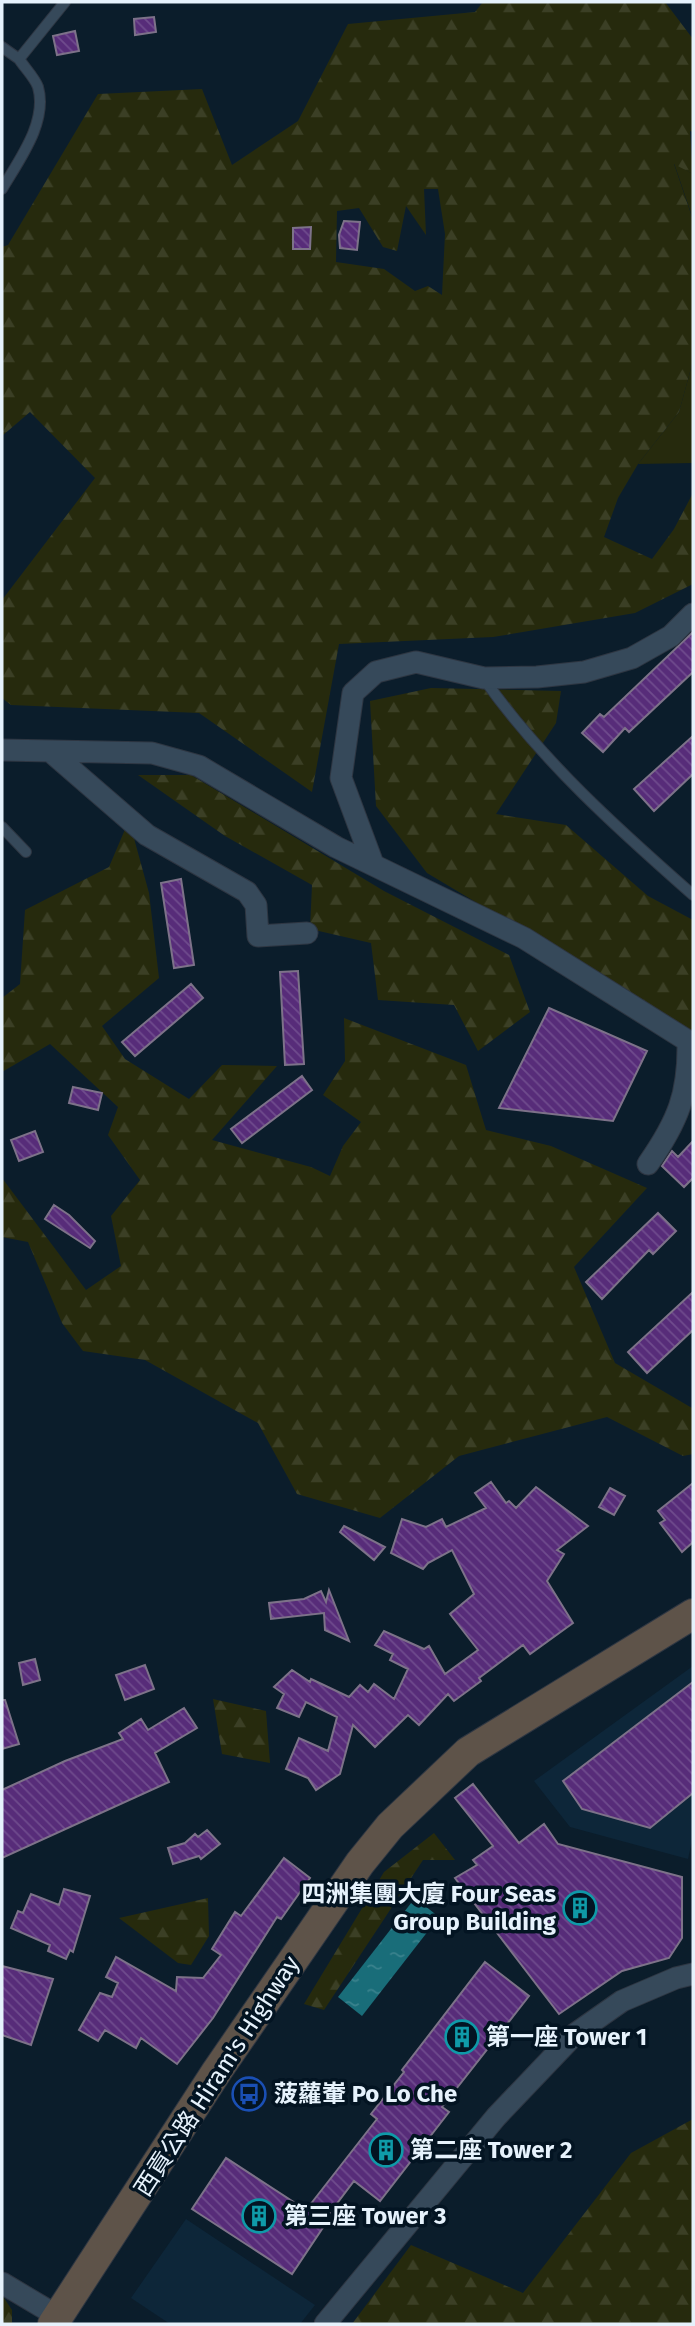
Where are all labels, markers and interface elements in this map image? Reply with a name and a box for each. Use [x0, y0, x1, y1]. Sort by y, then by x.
place label: 四洲集團大廈 Four Seas Group Building [301, 1880, 557, 1936]
building icon: 四洲集團大廈 Four Seas Group Building [561, 1889, 599, 1927]
street label: 西貢公路 Hiram's Highway [129, 1950, 305, 2201]
building icon: 第一座 Tower 1 [443, 2018, 481, 2056]
place label: 第一座 Tower 1 [486, 2023, 647, 2051]
bus stop icon: 菠蘿輋 Po Lo Che [230, 2075, 268, 2113]
place label: 菠蘿輋 Po Lo Che [274, 2080, 457, 2108]
building icon: 第二座 Tower 2 [367, 2131, 405, 2169]
place label: 第二座 Tower 2 [410, 2136, 572, 2164]
building icon: 第三座 Tower 3 [240, 2197, 278, 2235]
place label: 第三座 Tower 3 [284, 2202, 446, 2230]

